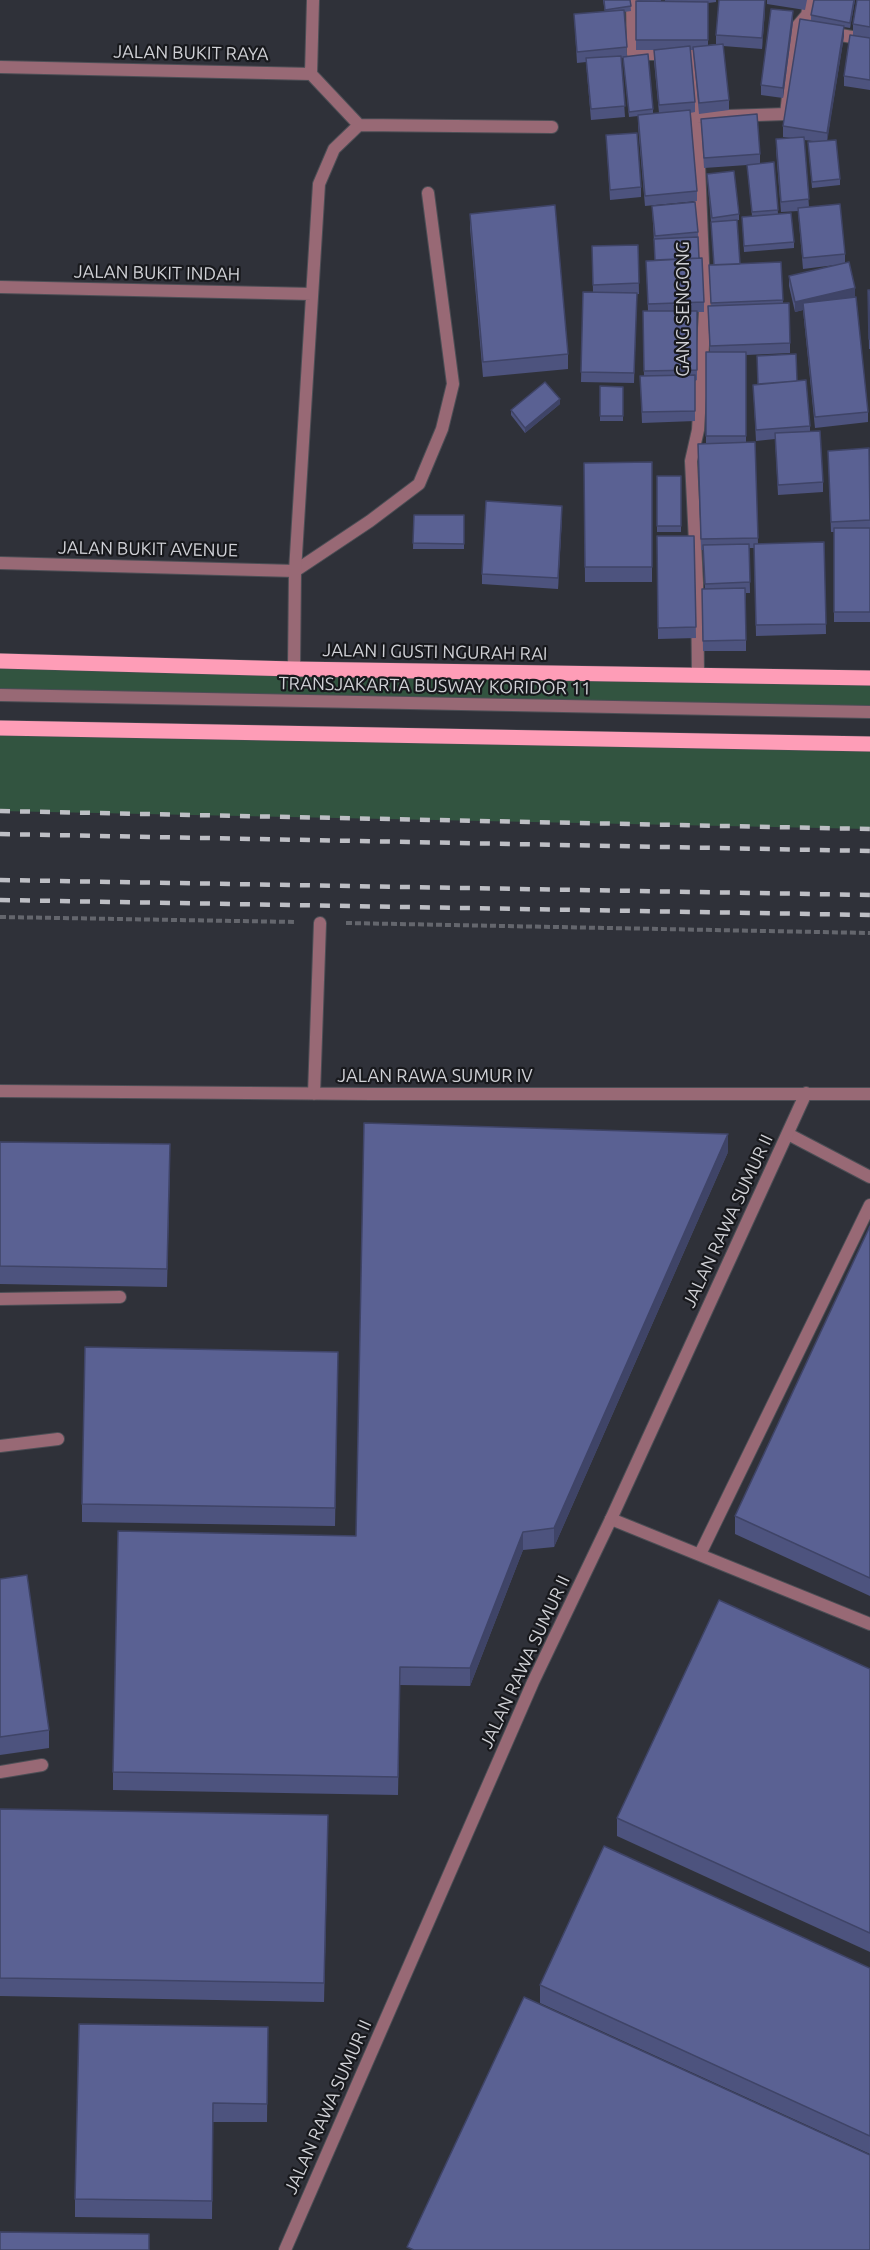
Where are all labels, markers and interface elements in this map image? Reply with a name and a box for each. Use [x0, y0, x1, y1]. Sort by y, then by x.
street label: JALAN BUKIT RAYA [113, 41, 269, 65]
street label: GANG SENGONG [672, 241, 694, 377]
street label: JALAN BUKIT INDAH [74, 261, 240, 285]
street label: JALAN BUKIT AVENUE [58, 537, 238, 561]
street label: JALAN I GUSTI NGURAH RAI [322, 639, 548, 665]
street label: TRANSJAKARTA BUSWAY KORIDOR 11 [278, 672, 592, 700]
street label: JALAN RAWA SUMUR IV [337, 1065, 533, 1087]
street label: JALAN RAWA SUMUR II [678, 1131, 778, 1311]
street label: JALAN RAWA SUMUR II [475, 1572, 575, 1752]
street label: JALAN RAWA SUMUR II [280, 2016, 376, 2198]

